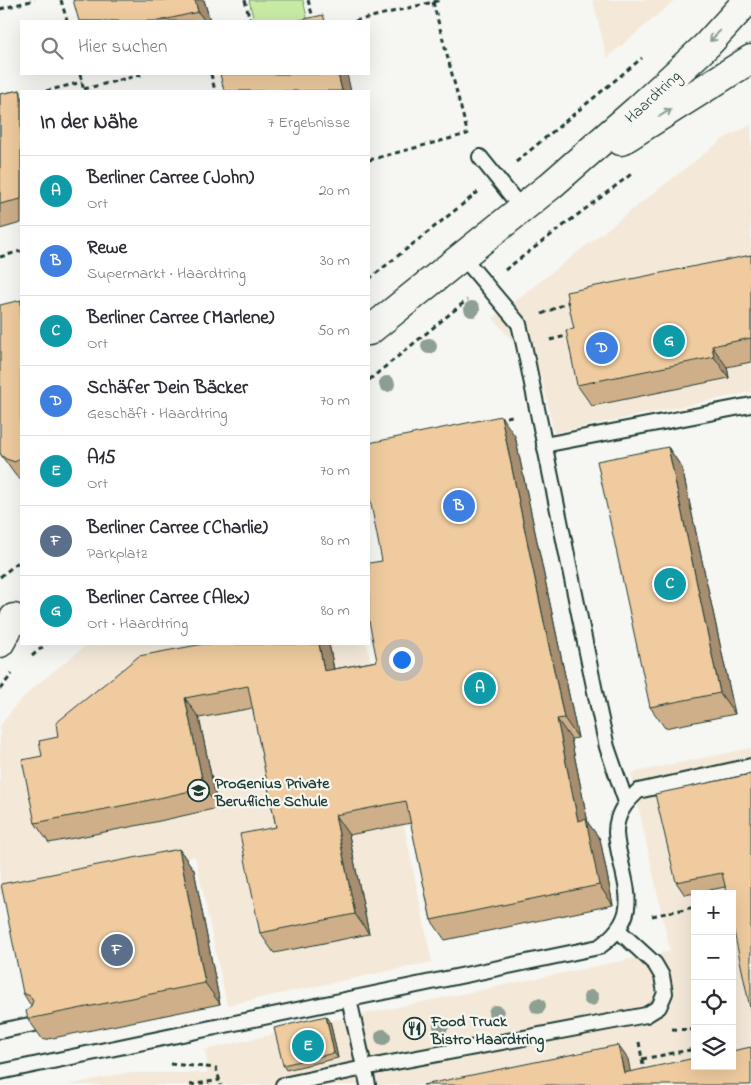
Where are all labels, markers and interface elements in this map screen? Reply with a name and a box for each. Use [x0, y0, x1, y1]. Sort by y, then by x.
search box [20, 20, 370, 75]
one-way arrow [709, 30, 721, 42]
icon: search [38, 34, 66, 62]
text: Hier suchen [78, 34, 167, 61]
street label: Haardtring [620, 65, 687, 130]
text: In der Nähe [40, 108, 138, 138]
one-way arrow [658, 108, 672, 118]
text: 7 Ergebnisse [268, 111, 350, 135]
text: Berliner Carree (John) [87, 165, 254, 192]
text: A [51, 179, 61, 203]
text: 20 m [319, 179, 350, 203]
text: Ort [87, 192, 108, 216]
text: Rewe [87, 235, 127, 262]
text: B [51, 249, 61, 273]
text: 30 m [320, 249, 350, 273]
text: Supermarkt · Haardtring [87, 262, 246, 286]
text: Berliner Carree (Marlene) [87, 305, 274, 332]
text: C [52, 319, 60, 343]
text: 50 m [318, 319, 350, 343]
pin: G [653, 322, 685, 360]
pin: D [586, 329, 618, 367]
text: Ort [87, 332, 108, 356]
text: Schäfer Dein Bäcker [87, 375, 248, 402]
text: D [50, 389, 62, 413]
text: 70 m [320, 389, 350, 413]
text: Geschäft · Haardtring [87, 402, 228, 426]
text: A15 [87, 445, 116, 472]
text: E [51, 459, 61, 483]
text: 70 m [320, 459, 350, 483]
text: Ort [87, 472, 108, 496]
pin: B [443, 487, 475, 525]
text: Berliner Carree (Charlie) [87, 515, 268, 542]
text: F [51, 529, 61, 553]
text: 80 m [321, 529, 350, 553]
text: Parkplatz [87, 542, 148, 566]
pin: C [654, 565, 686, 603]
text: Berliner Carree (Alex) [87, 585, 249, 612]
text: G [51, 599, 61, 623]
text: 80 m [321, 599, 350, 623]
text: Ort · Haardtring [87, 612, 188, 636]
your location [389, 647, 415, 673]
pin: A [464, 669, 496, 707]
place label: ProGenius Private Berufliche Schule [214, 772, 330, 814]
school or university icon: ProGenius Private Berufliche Schule [187, 779, 211, 803]
map controls [691, 890, 736, 1070]
button: + [691, 890, 736, 935]
pin: F [101, 931, 133, 969]
button: − [691, 935, 736, 980]
button: locate [691, 980, 736, 1025]
place label: Food Truck Bistro Haardtring [430, 1010, 544, 1053]
restaurant icon: Food Truck Bistro Haardtring [403, 1017, 427, 1041]
button: layers [691, 1025, 736, 1070]
pin: E [292, 1027, 324, 1065]

